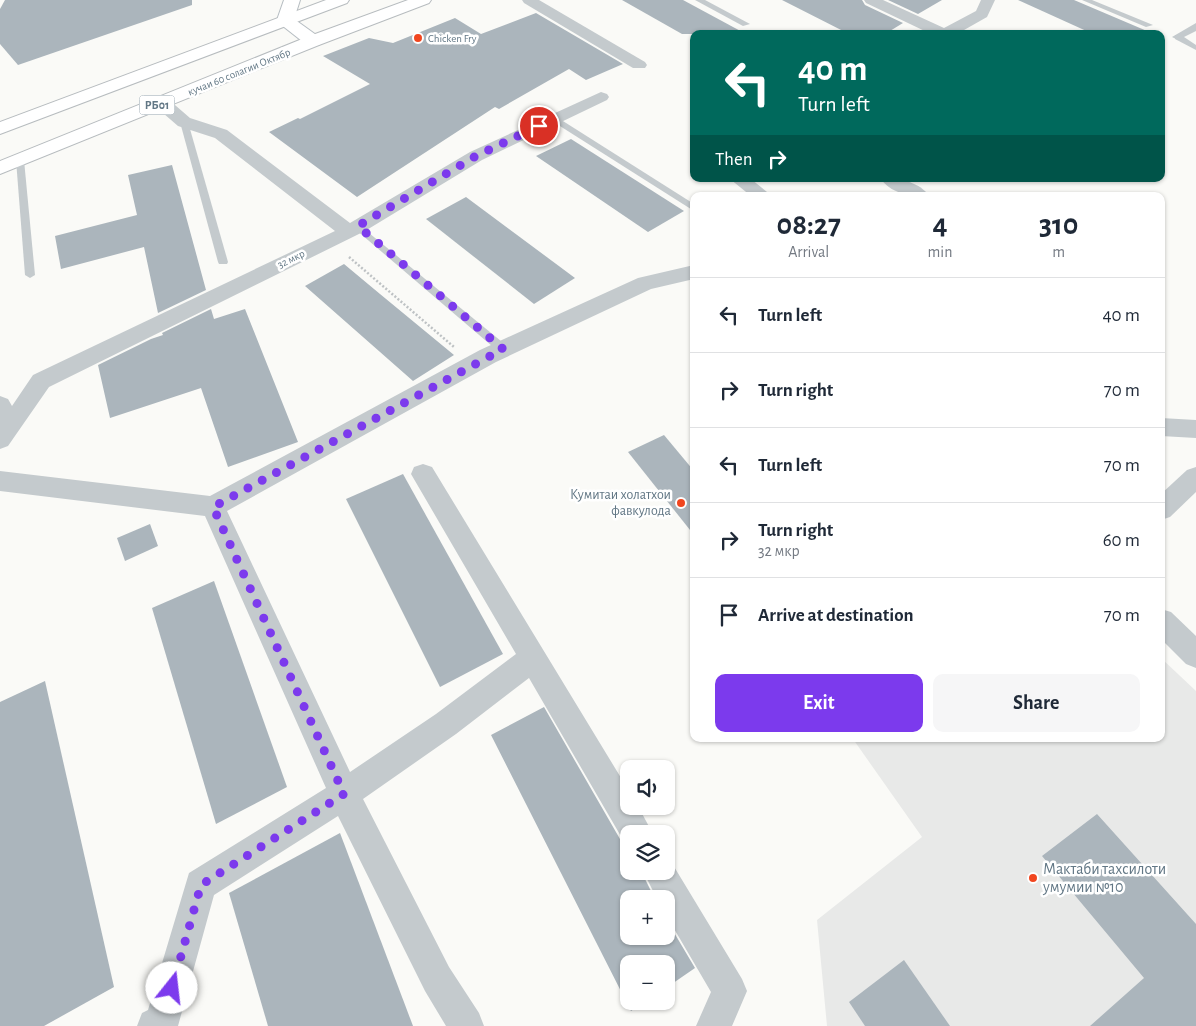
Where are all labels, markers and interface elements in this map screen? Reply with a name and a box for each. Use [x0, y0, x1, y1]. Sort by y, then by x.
marker: Chicken Fry [412, 32, 424, 44]
place label: Chicken Fry [428, 33, 477, 44]
street label: кучаи 60 солагии Октябр [186, 46, 292, 98]
icon: left [715, 50, 780, 115]
text: 40 m [798, 52, 867, 87]
text: Turn left [798, 93, 870, 115]
road number: РБ01 [140, 96, 174, 114]
pin [518, 105, 560, 147]
icon: arrive [525, 112, 553, 140]
icon: right [763, 145, 791, 173]
text: Then [715, 150, 753, 169]
text: 08:27 [777, 210, 841, 240]
text: 4 [932, 210, 948, 240]
text: 310 [1039, 210, 1078, 240]
text: Arrival [788, 244, 829, 260]
text: min [928, 244, 952, 260]
text: m [1052, 244, 1065, 260]
street label: 32 мкр [276, 248, 307, 270]
icon: left [715, 301, 743, 329]
text: Turn left [758, 306, 822, 325]
text: 40 m [1102, 306, 1140, 325]
icon: right [715, 376, 743, 404]
text: Turn right [758, 381, 833, 400]
text: 70 m [1104, 381, 1140, 400]
icon: left [715, 451, 743, 479]
text: Turn left [758, 456, 822, 475]
text: 70 m [1104, 456, 1140, 475]
place label: Кумитаи холатхои фавкулода [570, 488, 672, 518]
marker: Кумитаи холатхои фавкулода [675, 497, 687, 509]
text: Turn right [758, 521, 833, 540]
icon: right [715, 526, 743, 554]
text: 60 m [1103, 531, 1140, 550]
text: 32 мкр [758, 543, 800, 559]
icon: arrive [715, 601, 743, 629]
text: Arrive at destination [758, 606, 914, 625]
text: 70 m [1104, 606, 1140, 625]
button: Exit [715, 674, 923, 732]
button: Share [933, 674, 1140, 732]
map controls [620, 760, 675, 1010]
button: sound [620, 760, 675, 815]
button: layers [620, 825, 675, 880]
place label: Мактаби тахсилоти умумии №10 [1042, 861, 1166, 896]
marker: Мактаби тахсилоти умумии №10 [1027, 872, 1039, 884]
button: + [620, 890, 675, 945]
button: − [620, 955, 675, 1010]
position arrow [145, 961, 197, 1013]

